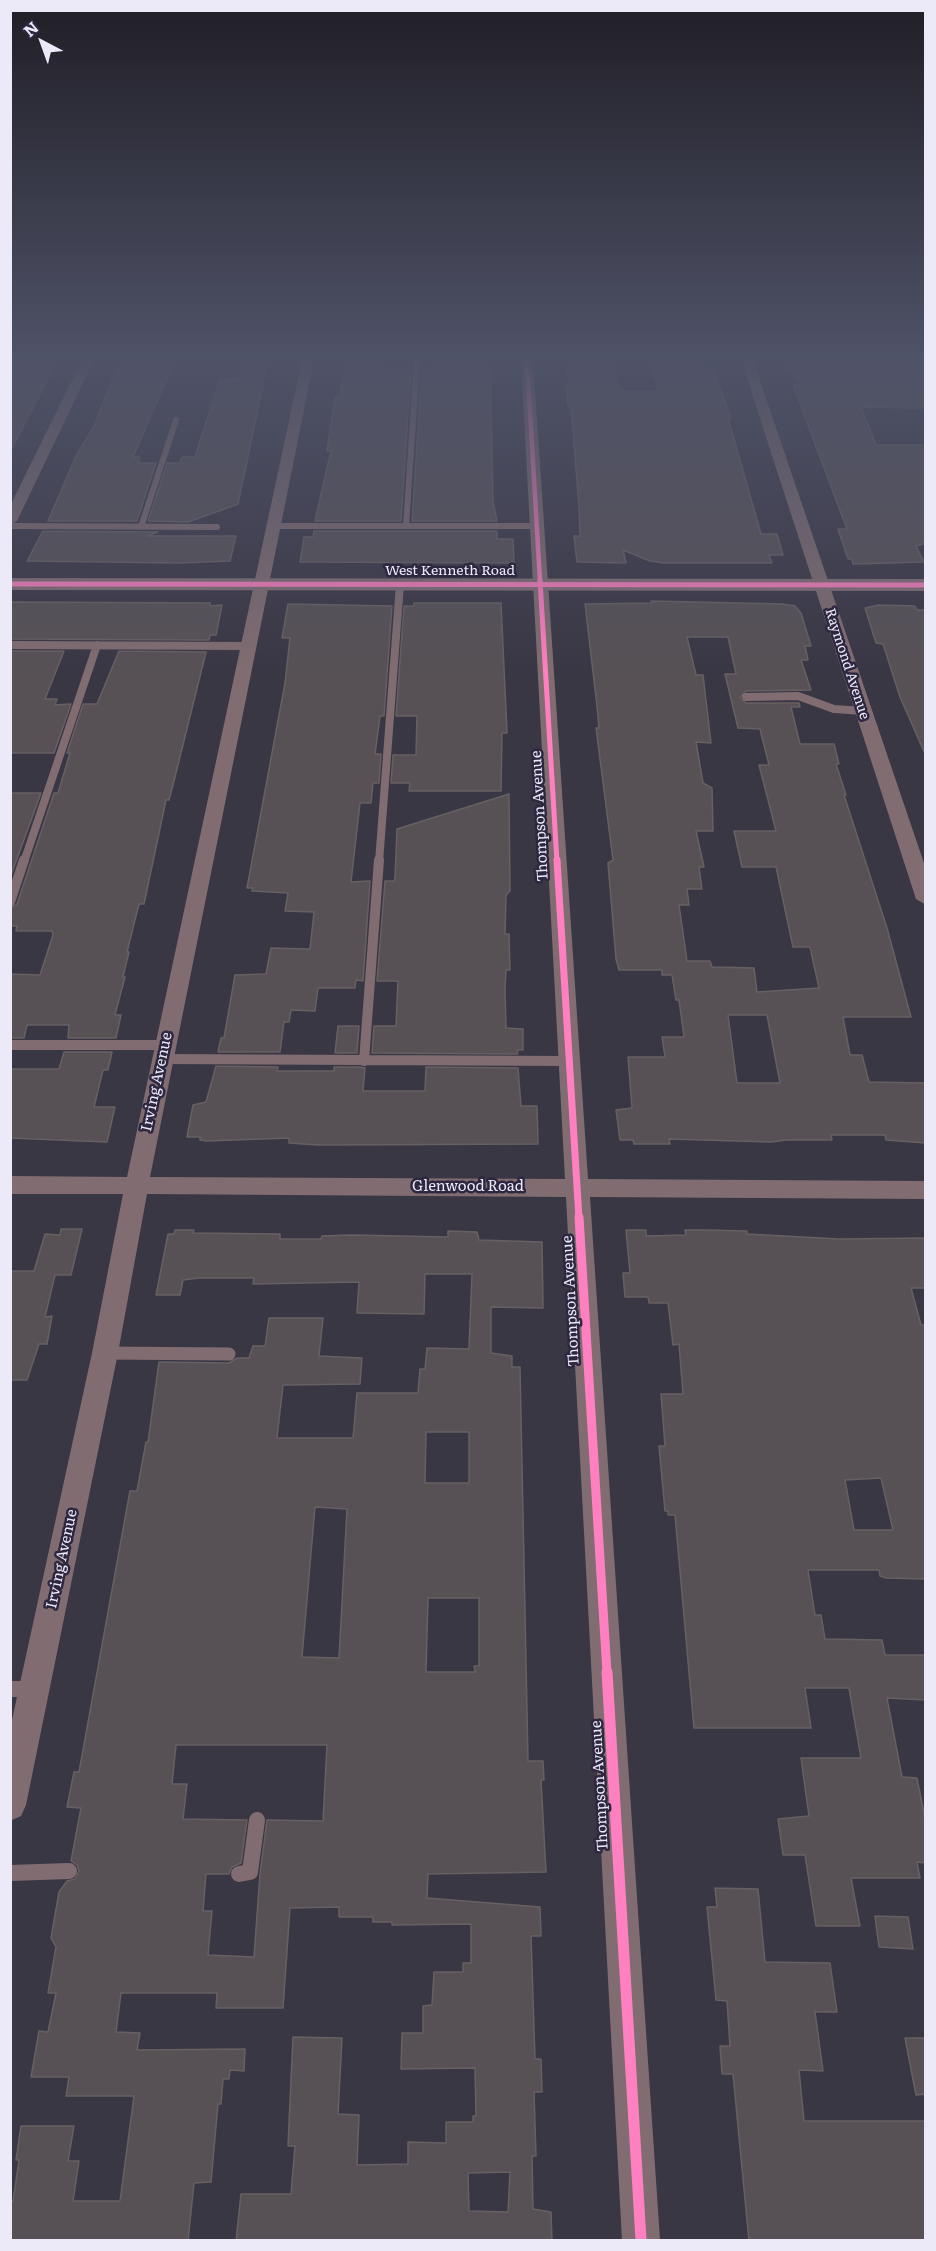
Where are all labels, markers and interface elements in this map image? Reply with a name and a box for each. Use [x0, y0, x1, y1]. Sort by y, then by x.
north arrow [12, 12, 72, 72]
text: N [17, 15, 43, 42]
street label: West Kenneth Road [385, 563, 515, 579]
street label: Raymond Avenue [821, 606, 873, 722]
street label: Thompson Avenue [528, 750, 552, 882]
street label: Irving Avenue [138, 1031, 176, 1133]
street label: Glenwood Road [412, 1178, 524, 1196]
street label: Thompson Avenue [559, 1235, 583, 1367]
street label: Irving Avenue [43, 1508, 81, 1610]
street label: Thompson Avenue [588, 1720, 612, 1852]

